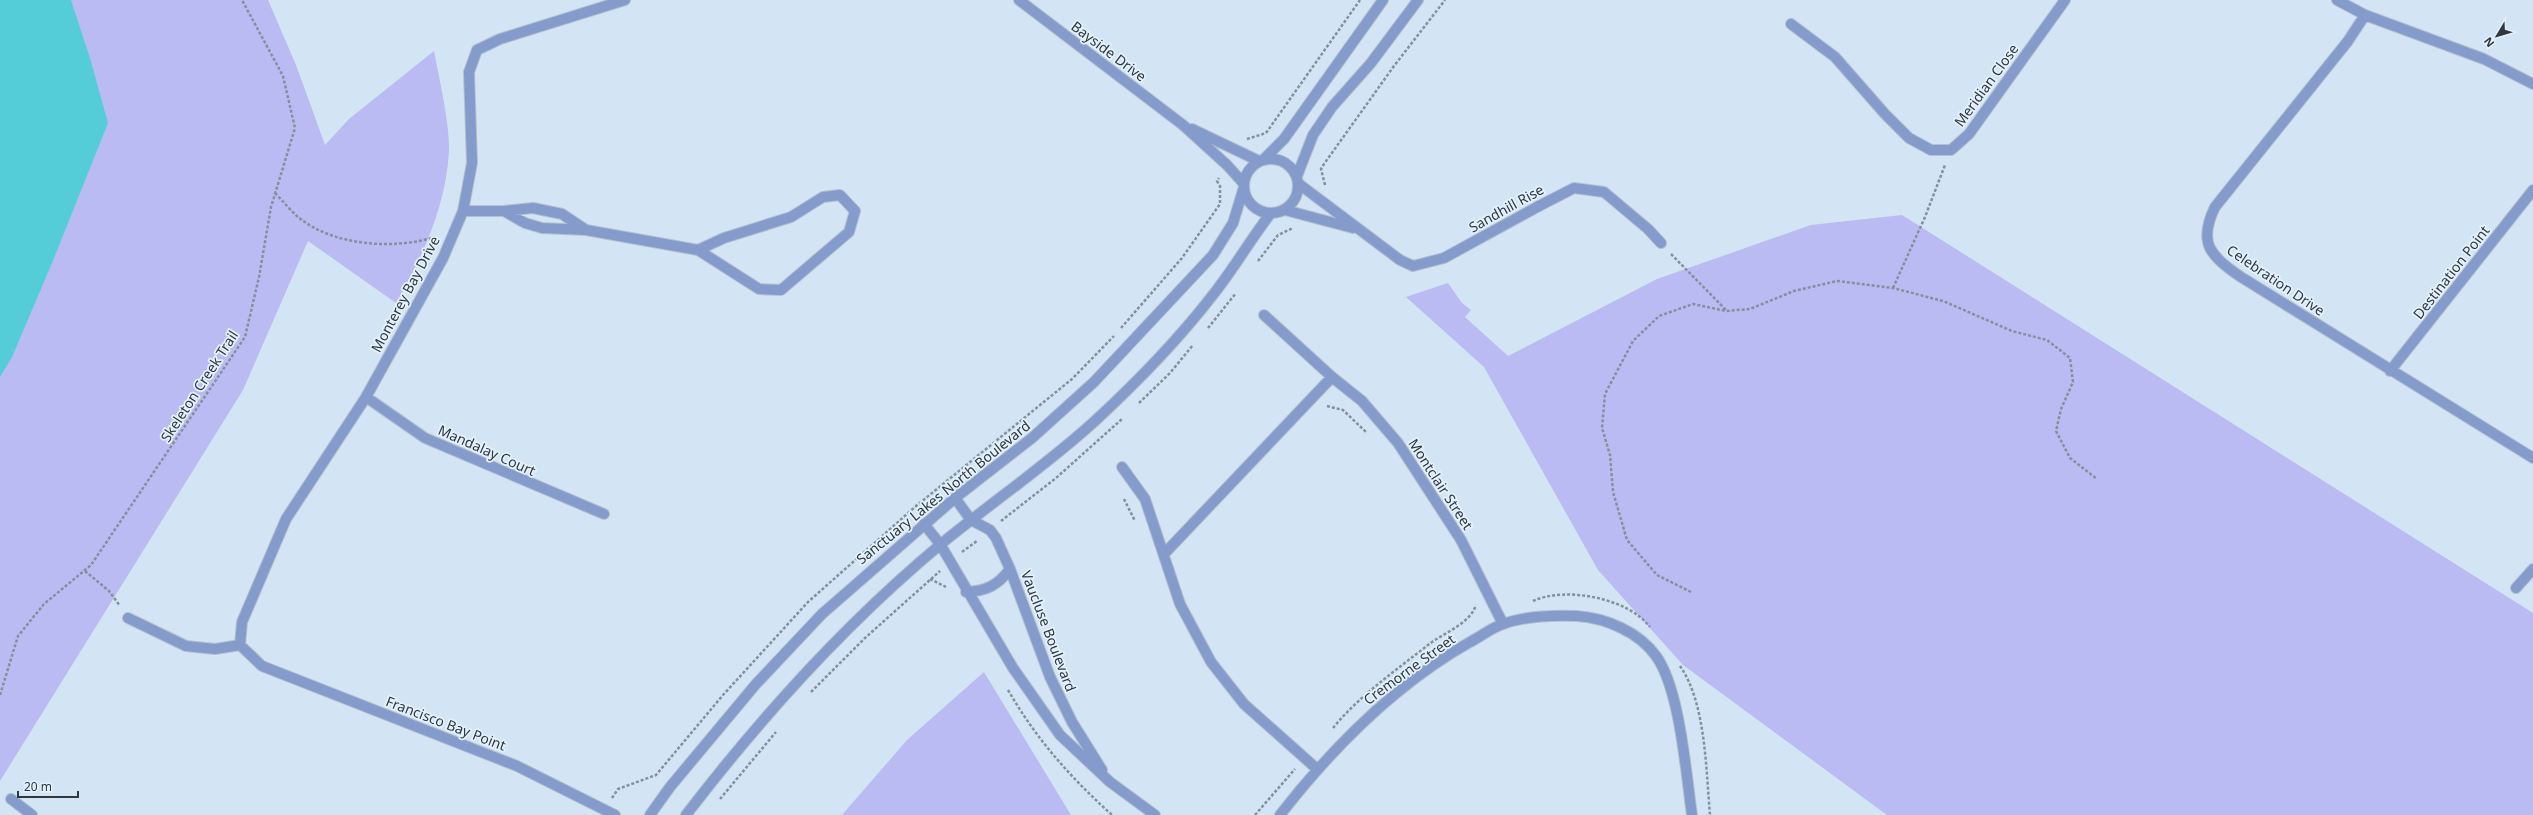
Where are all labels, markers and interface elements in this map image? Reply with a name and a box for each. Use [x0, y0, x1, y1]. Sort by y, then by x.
north arrow [2477, 16, 2517, 56]
street label: Bayside Drive [1068, 17, 1150, 85]
text: N [2480, 34, 2497, 51]
street label: Meridian Close [1950, 40, 2023, 130]
street label: Sandhill Rise [1465, 180, 1547, 236]
street label: Destination Point [2409, 221, 2493, 323]
street label: Monterey Bay Drive [366, 232, 444, 355]
street label: Celebration Drive [2223, 240, 2329, 320]
street label: Skeleton Creek Trail [156, 327, 242, 445]
street label: Sanctuary Lakes North Boulevard [852, 416, 1034, 568]
street label: Mandalay Court [435, 420, 539, 480]
street label: Montclair Street [1404, 435, 1478, 533]
street label: Vaucluse Boulevard [1017, 568, 1081, 694]
street label: Cremorne Street [1359, 629, 1459, 709]
street label: Francisco Bay Point [383, 691, 509, 755]
scale bar [18, 773, 78, 799]
text: 20 m [24, 778, 52, 795]

